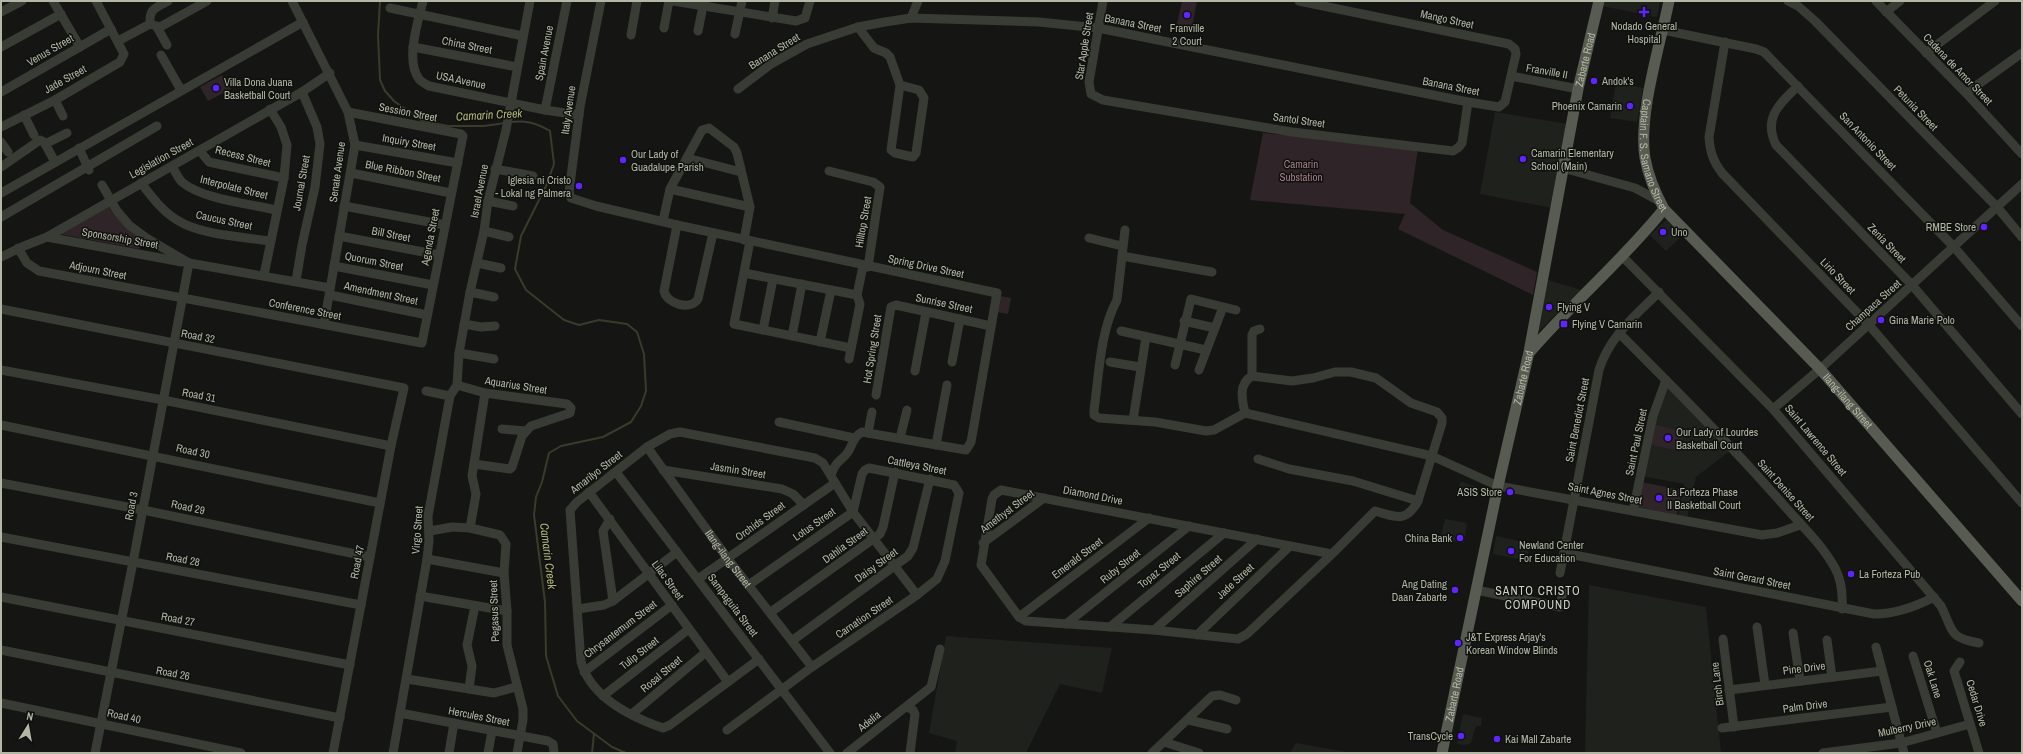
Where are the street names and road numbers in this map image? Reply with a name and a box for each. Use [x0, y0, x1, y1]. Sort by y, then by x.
street label: Mango Street [1419, 7, 1475, 32]
street label: Star Apple Street [1072, 11, 1096, 81]
street label: Banana Street [1103, 11, 1163, 35]
street label: Spain Avenue [532, 24, 556, 82]
street label: Banana Street [746, 30, 803, 72]
street label: Cadena de Amor Street [1920, 30, 1996, 108]
street label: Venus Street [24, 31, 76, 69]
street label: Zabarte Road [1572, 31, 1598, 88]
street label: China Street [441, 33, 494, 57]
street label: Franville II [1525, 60, 1569, 82]
street label: Jade Street [41, 61, 89, 96]
street label: USA Avenue [435, 68, 487, 92]
street label: Banana Street [1421, 74, 1481, 98]
street label: Petunia Street [1891, 82, 1941, 134]
street label: Italy Avenue [558, 85, 578, 135]
street label: Captain F. S. Samano Street [1637, 98, 1670, 215]
street label: Session Street [378, 99, 439, 125]
street label: Santol Street [1272, 109, 1326, 131]
street label: San Antonio Street [1837, 109, 1900, 173]
street label: Inquiry Street [381, 130, 437, 154]
street label: Legislation Street [127, 135, 196, 181]
street label: Senate Avenue [326, 141, 348, 203]
street label: Recess Street [214, 142, 273, 170]
street label: Journal Street [289, 154, 313, 212]
street label: Blue Ribbon Street [364, 157, 442, 185]
street label: Israel Avenue [467, 163, 491, 219]
street label: Interpolate Street [199, 172, 270, 202]
street label: Hilltop Street [852, 195, 875, 249]
street label: Caucus Street [195, 207, 254, 233]
street label: Agenda Street [417, 207, 442, 268]
street label: Zenia Street [1865, 220, 1910, 266]
street label: Bill Street [370, 223, 412, 245]
street label: Sponsorship Street [81, 224, 160, 252]
street label: Quorum Street [344, 248, 405, 274]
street label: Spring Drive Street [887, 251, 966, 281]
street label: Lirio Street [1817, 255, 1859, 297]
street label: Adjourn Street [67, 257, 128, 282]
street label: Champaca Street [1842, 276, 1904, 334]
street label: Amendment Street [342, 278, 420, 308]
street label: Sunrise Street [914, 290, 974, 316]
street label: Conference Street [268, 295, 343, 323]
street label: Hot Spring Street [860, 313, 884, 385]
street label: Road 32 [180, 326, 216, 346]
street label: Zabarte Road [1510, 349, 1536, 406]
street label: Ilang-ilang Street [1820, 370, 1876, 432]
street label: Aquarius Street [483, 373, 549, 397]
street label: Saint Benedict Street [1562, 376, 1592, 463]
street label: Road 31 [181, 385, 217, 405]
street label: Saint Lawrence Street [1782, 401, 1850, 479]
street label: Saint Paul Street [1622, 407, 1650, 477]
street label: Road 30 [175, 441, 211, 461]
street label: Amarilyo Street [566, 447, 625, 497]
street label: Cattleya Street [886, 452, 948, 478]
street label: Saint Denise Street [1754, 456, 1818, 524]
street label: Jasmin Street [709, 459, 767, 481]
street label: Saint Agnes Street [1567, 479, 1644, 507]
street label: Diamond Drive [1062, 482, 1124, 508]
street label: Amethyst Street [976, 486, 1037, 537]
street label: Road 3 [121, 490, 141, 522]
street label: Road 29 [170, 497, 206, 517]
street label: Orchids Street [732, 498, 788, 544]
street label: Lotus Street [790, 504, 838, 544]
street label: Virgo Street [408, 505, 426, 554]
street label: Dahlia Street [820, 524, 871, 566]
street label: Ilang-ilang Street [702, 527, 755, 591]
street label: Emerald Street [1049, 534, 1106, 582]
street label: Road 47 [347, 544, 367, 580]
street label: Daisy Street [852, 544, 901, 585]
street label: Ruby Street [1097, 545, 1143, 586]
street label: Topaz Street [1135, 548, 1183, 591]
street label: Road 28 [165, 549, 201, 569]
street label: Saphire Street [1171, 551, 1225, 600]
street label: Lilac Street [649, 557, 687, 603]
street label: Jade Street [1213, 560, 1257, 602]
street label: Saint Gerard Street [1712, 564, 1792, 592]
street label: Sampaguita Street [705, 571, 762, 640]
street label: Pegasus Street [486, 579, 502, 642]
street label: Carnation Street [833, 592, 896, 641]
street label: Chrysantemum Street [581, 597, 660, 661]
street label: Road 27 [160, 609, 196, 629]
street label: Tulip Street [617, 633, 662, 673]
street label: Rosal Street [637, 652, 685, 695]
street label: Pine Drive [1782, 658, 1826, 678]
street label: Oak Lane [1921, 658, 1945, 700]
street label: Birch Lane [1707, 661, 1727, 707]
street label: Road 26 [155, 663, 191, 683]
street label: Zabarte Road [1442, 666, 1467, 723]
street label: Cedar Drive [1963, 678, 1991, 728]
street label: Palm Drive [1782, 696, 1828, 716]
street label: Hercules Street [447, 703, 511, 729]
street label: Road 40 [106, 706, 142, 726]
street label: Adelia [854, 708, 883, 735]
street label: Mulberry Drive [1877, 714, 1937, 740]

